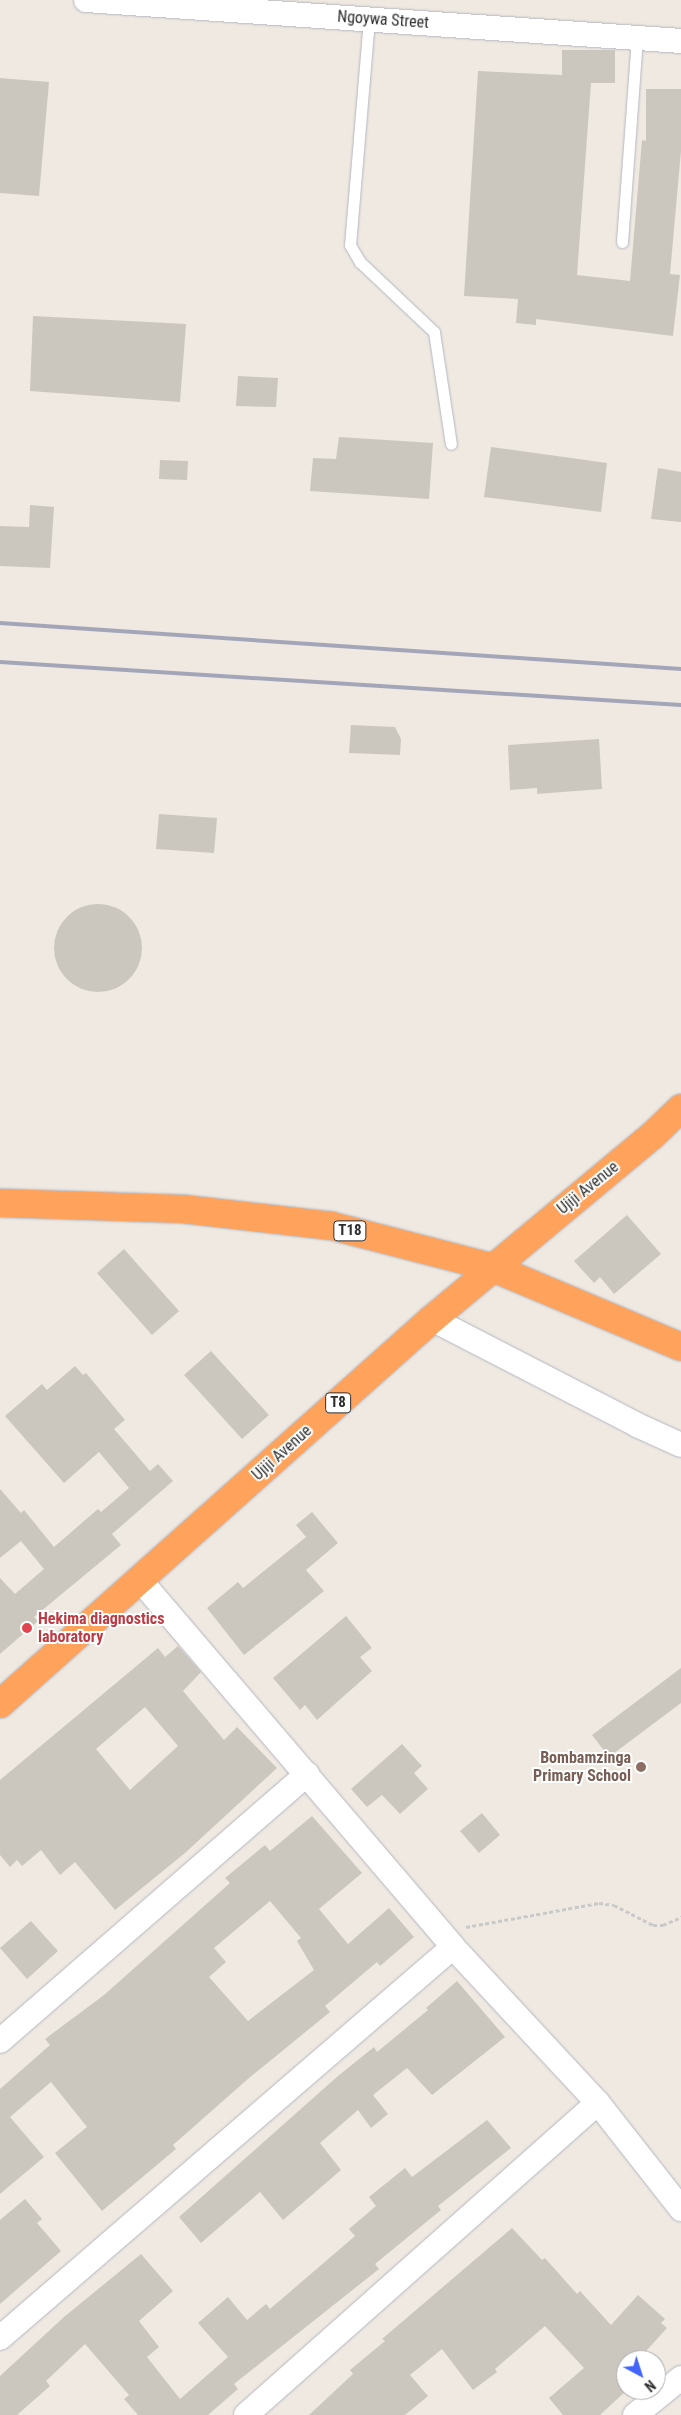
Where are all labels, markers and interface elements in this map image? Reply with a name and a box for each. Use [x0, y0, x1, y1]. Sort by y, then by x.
street label: Ngoywa Street [337, 7, 429, 33]
street label: Ujiji Avenue [554, 1157, 622, 1219]
road number: T18 [332, 1218, 368, 1244]
road number: T8 [324, 1390, 352, 1416]
street label: Ujiji Avenue [248, 1421, 316, 1485]
place label: Hekima diagnostics laboratory [38, 1609, 164, 1647]
marker: Hekima diagnostics laboratory [20, 1621, 34, 1635]
place label: Bombamzinga Primary School [533, 1748, 631, 1786]
marker: Bombamzinga Primary School [635, 1761, 647, 1773]
north arrow [616, 2350, 666, 2400]
text: N [642, 2377, 658, 2395]

